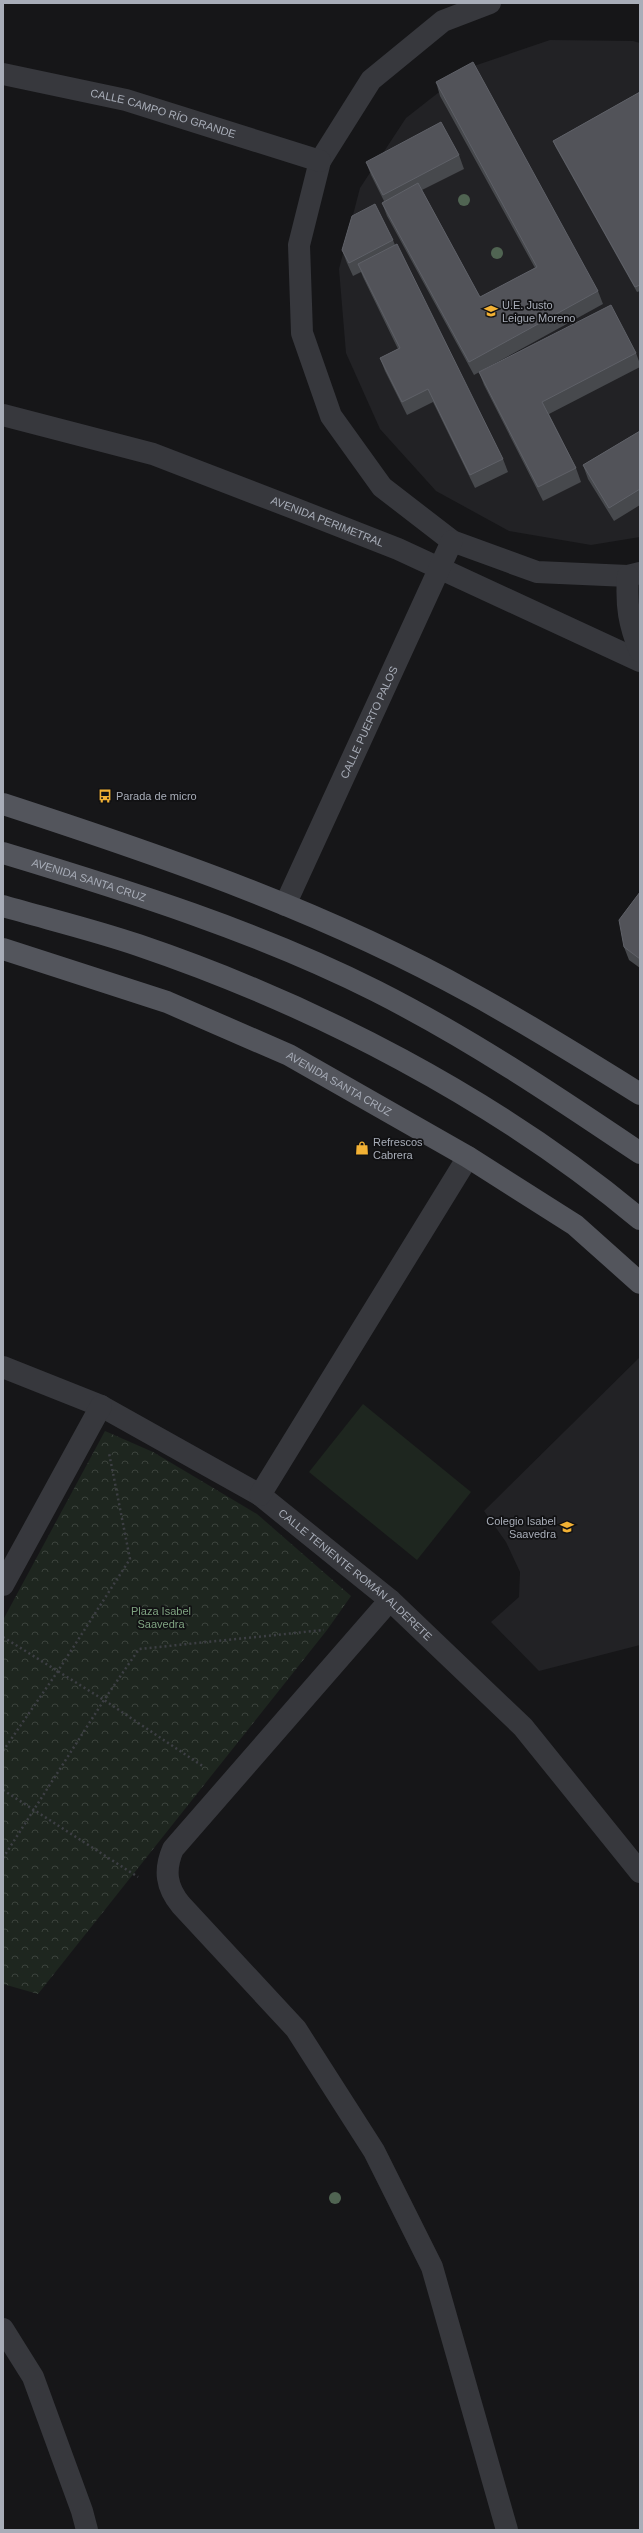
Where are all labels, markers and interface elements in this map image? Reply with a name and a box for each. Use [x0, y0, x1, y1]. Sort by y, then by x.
street label: CALLE CAMPO RÍO GRANDE [89, 87, 237, 140]
place label: U.E. Justo Leigue Moreno [502, 299, 575, 324]
school or university icon: U.E. Justo Leigue Moreno [483, 303, 499, 319]
street label: AVENIDA PERIMETRAL [269, 494, 386, 549]
street label: CALLE PUERTO PALOS [338, 664, 400, 780]
bus stop icon: Parada de micro [97, 788, 113, 804]
place label: Parada de micro [116, 790, 197, 802]
street label: AVENIDA SANTA CRUZ [30, 856, 148, 904]
street label: AVENIDA SANTA CRUZ [284, 1049, 394, 1118]
place label: Refrescos Cabrera [373, 1136, 423, 1161]
shop icon: Refrescos Cabrera [354, 1140, 370, 1156]
street label: CALLE TENIENTE ROMÁN ALDERETE [276, 1507, 434, 1643]
place label: Colegio Isabel Saavedra [486, 1515, 557, 1540]
school or university icon: Colegio Isabel Saavedra [559, 1519, 575, 1535]
park label: Plaza Isabel Saavedra [131, 1605, 191, 1630]

